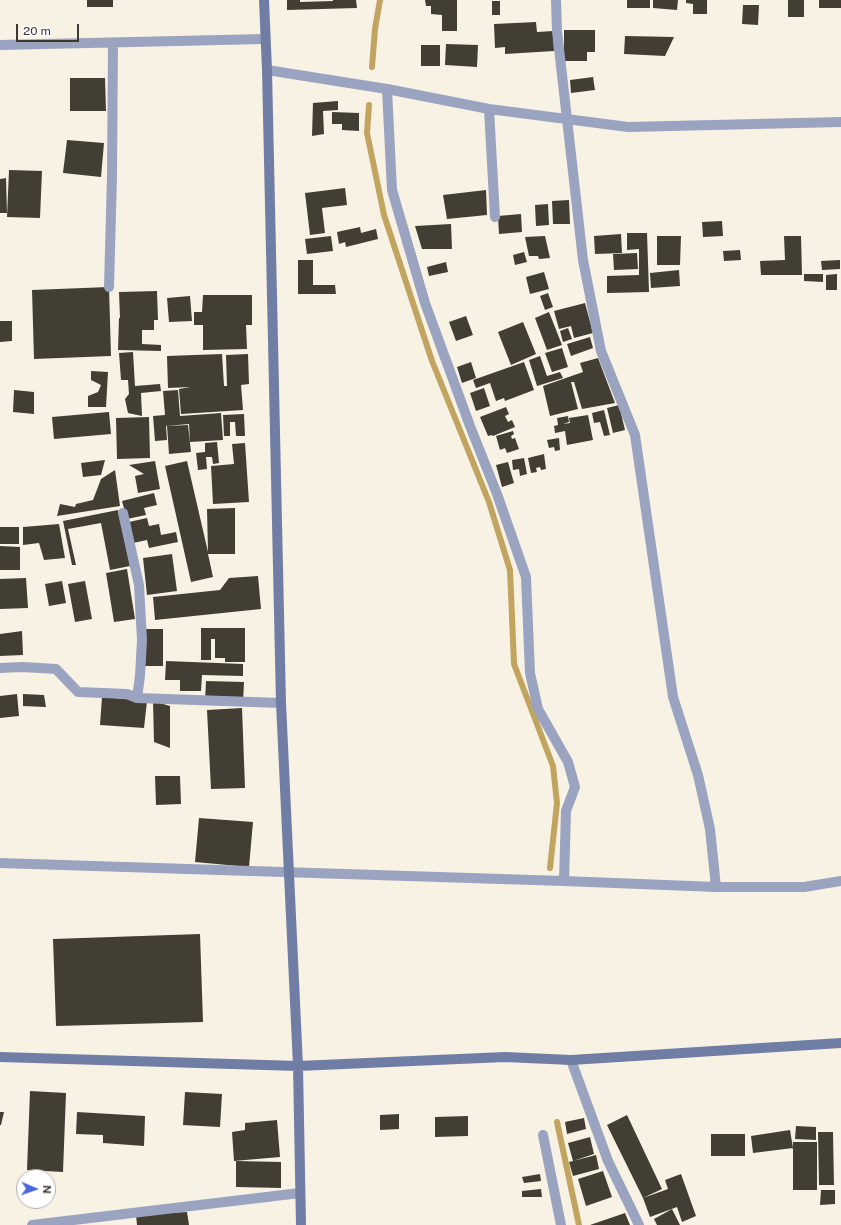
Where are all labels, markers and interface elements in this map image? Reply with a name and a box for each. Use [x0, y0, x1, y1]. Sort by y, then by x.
scale bar [18, 16, 81, 42]
text: 20 m [23, 24, 51, 38]
north arrow [16, 1169, 56, 1209]
text: N [41, 1185, 53, 1194]

